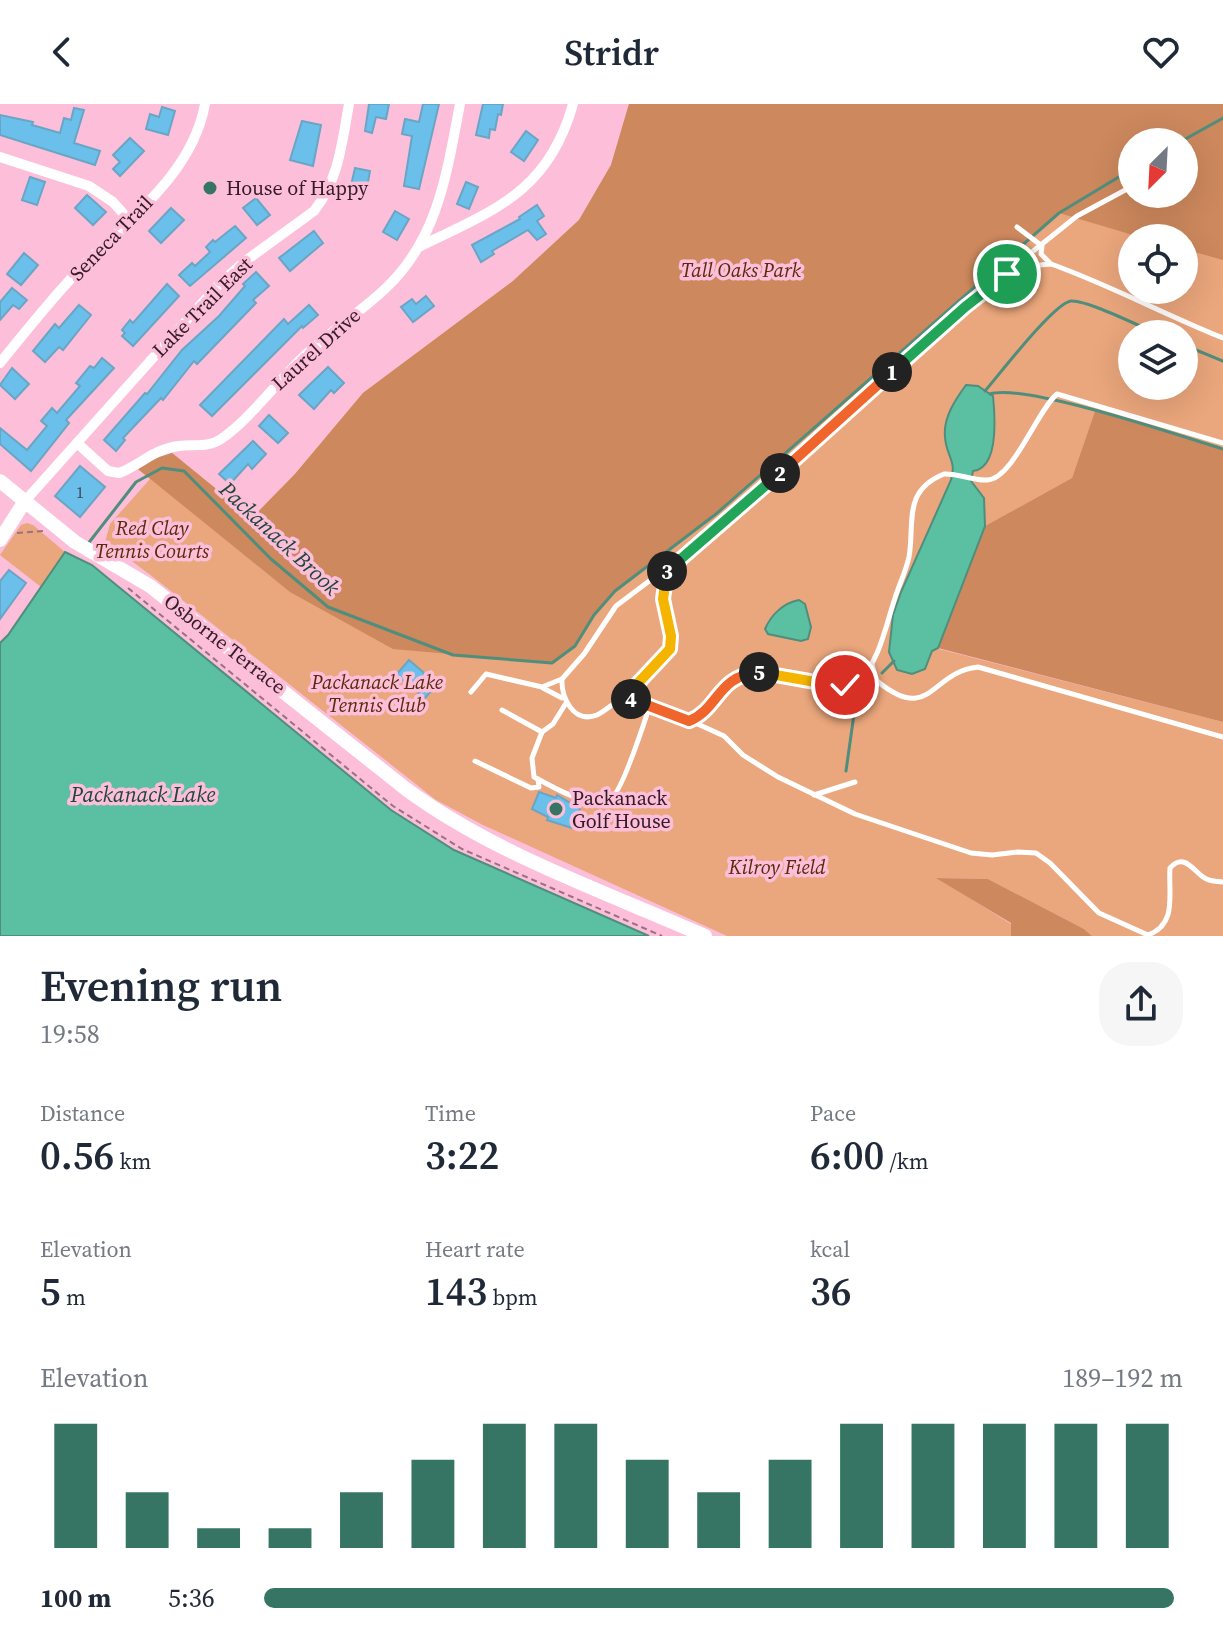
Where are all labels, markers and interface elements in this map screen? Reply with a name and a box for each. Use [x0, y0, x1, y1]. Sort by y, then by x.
text: Stridr [564, 28, 659, 77]
icon: back [40, 30, 84, 74]
icon: heart [1139, 30, 1183, 74]
north arrow [1118, 128, 1198, 208]
map controls [1118, 128, 1198, 400]
place label: House of Happy [226, 174, 369, 202]
marker: House of Happy [201, 179, 219, 197]
street label: Seneca Trail [63, 189, 159, 287]
button: locate [1118, 224, 1198, 304]
pin [973, 240, 1041, 308]
street label: Lake Trail East [146, 250, 259, 363]
icon: arrive [985, 252, 1029, 296]
park label: Tall Oaks Park [681, 256, 801, 284]
street label: Laurel Drive [265, 302, 367, 396]
button: layers [1118, 320, 1198, 400]
pin: 1 [872, 352, 912, 392]
text: 1 [886, 357, 898, 387]
pin: 2 [760, 453, 800, 493]
text: 2 [774, 458, 786, 488]
water label: Packanack Brook [212, 474, 347, 602]
house number: 1 [76, 481, 84, 503]
park label: Red Clay Tennis Courts [95, 514, 210, 565]
pin: 3 [647, 551, 687, 591]
text: 3 [661, 556, 673, 586]
street label: Osborne Terrace [158, 587, 292, 701]
pin [811, 651, 879, 719]
pin: 5 [739, 652, 779, 692]
text: 5 [753, 657, 765, 687]
icon: check [823, 663, 867, 707]
park label: Packanack Lake Tennis Club [310, 668, 443, 719]
pin: 4 [611, 679, 651, 719]
text: 4 [625, 684, 637, 714]
water label: Packanack Lake [70, 779, 215, 809]
place label: Packanack Golf House [572, 784, 671, 835]
marker: Packanack Golf House [547, 800, 565, 818]
park label: Kilroy Field [727, 853, 826, 881]
text: Evening run [40, 955, 282, 1016]
button: share [1099, 962, 1183, 1046]
text: 19:58 [40, 1016, 100, 1052]
text: Distance [40, 1098, 125, 1128]
text: Time [425, 1098, 476, 1128]
text: Pace [810, 1098, 856, 1128]
text: 0.56 [40, 1128, 114, 1182]
text: 3:22 [425, 1128, 499, 1182]
text: 6:00 [810, 1128, 884, 1182]
text: km [114, 1146, 151, 1176]
text: /km [884, 1146, 929, 1176]
text: Elevation [40, 1234, 132, 1264]
text: Heart rate [425, 1234, 525, 1264]
text: kcal [810, 1234, 850, 1264]
text: 5 [40, 1264, 61, 1318]
text: 143 [425, 1264, 487, 1318]
text: 36 [810, 1264, 852, 1318]
text: m [61, 1282, 86, 1312]
text: bpm [487, 1282, 538, 1312]
text: Elevation [40, 1360, 149, 1396]
text: 189–192 m [1062, 1360, 1183, 1396]
text: 100 m [40, 1580, 111, 1616]
text: 5:36 [168, 1580, 215, 1616]

